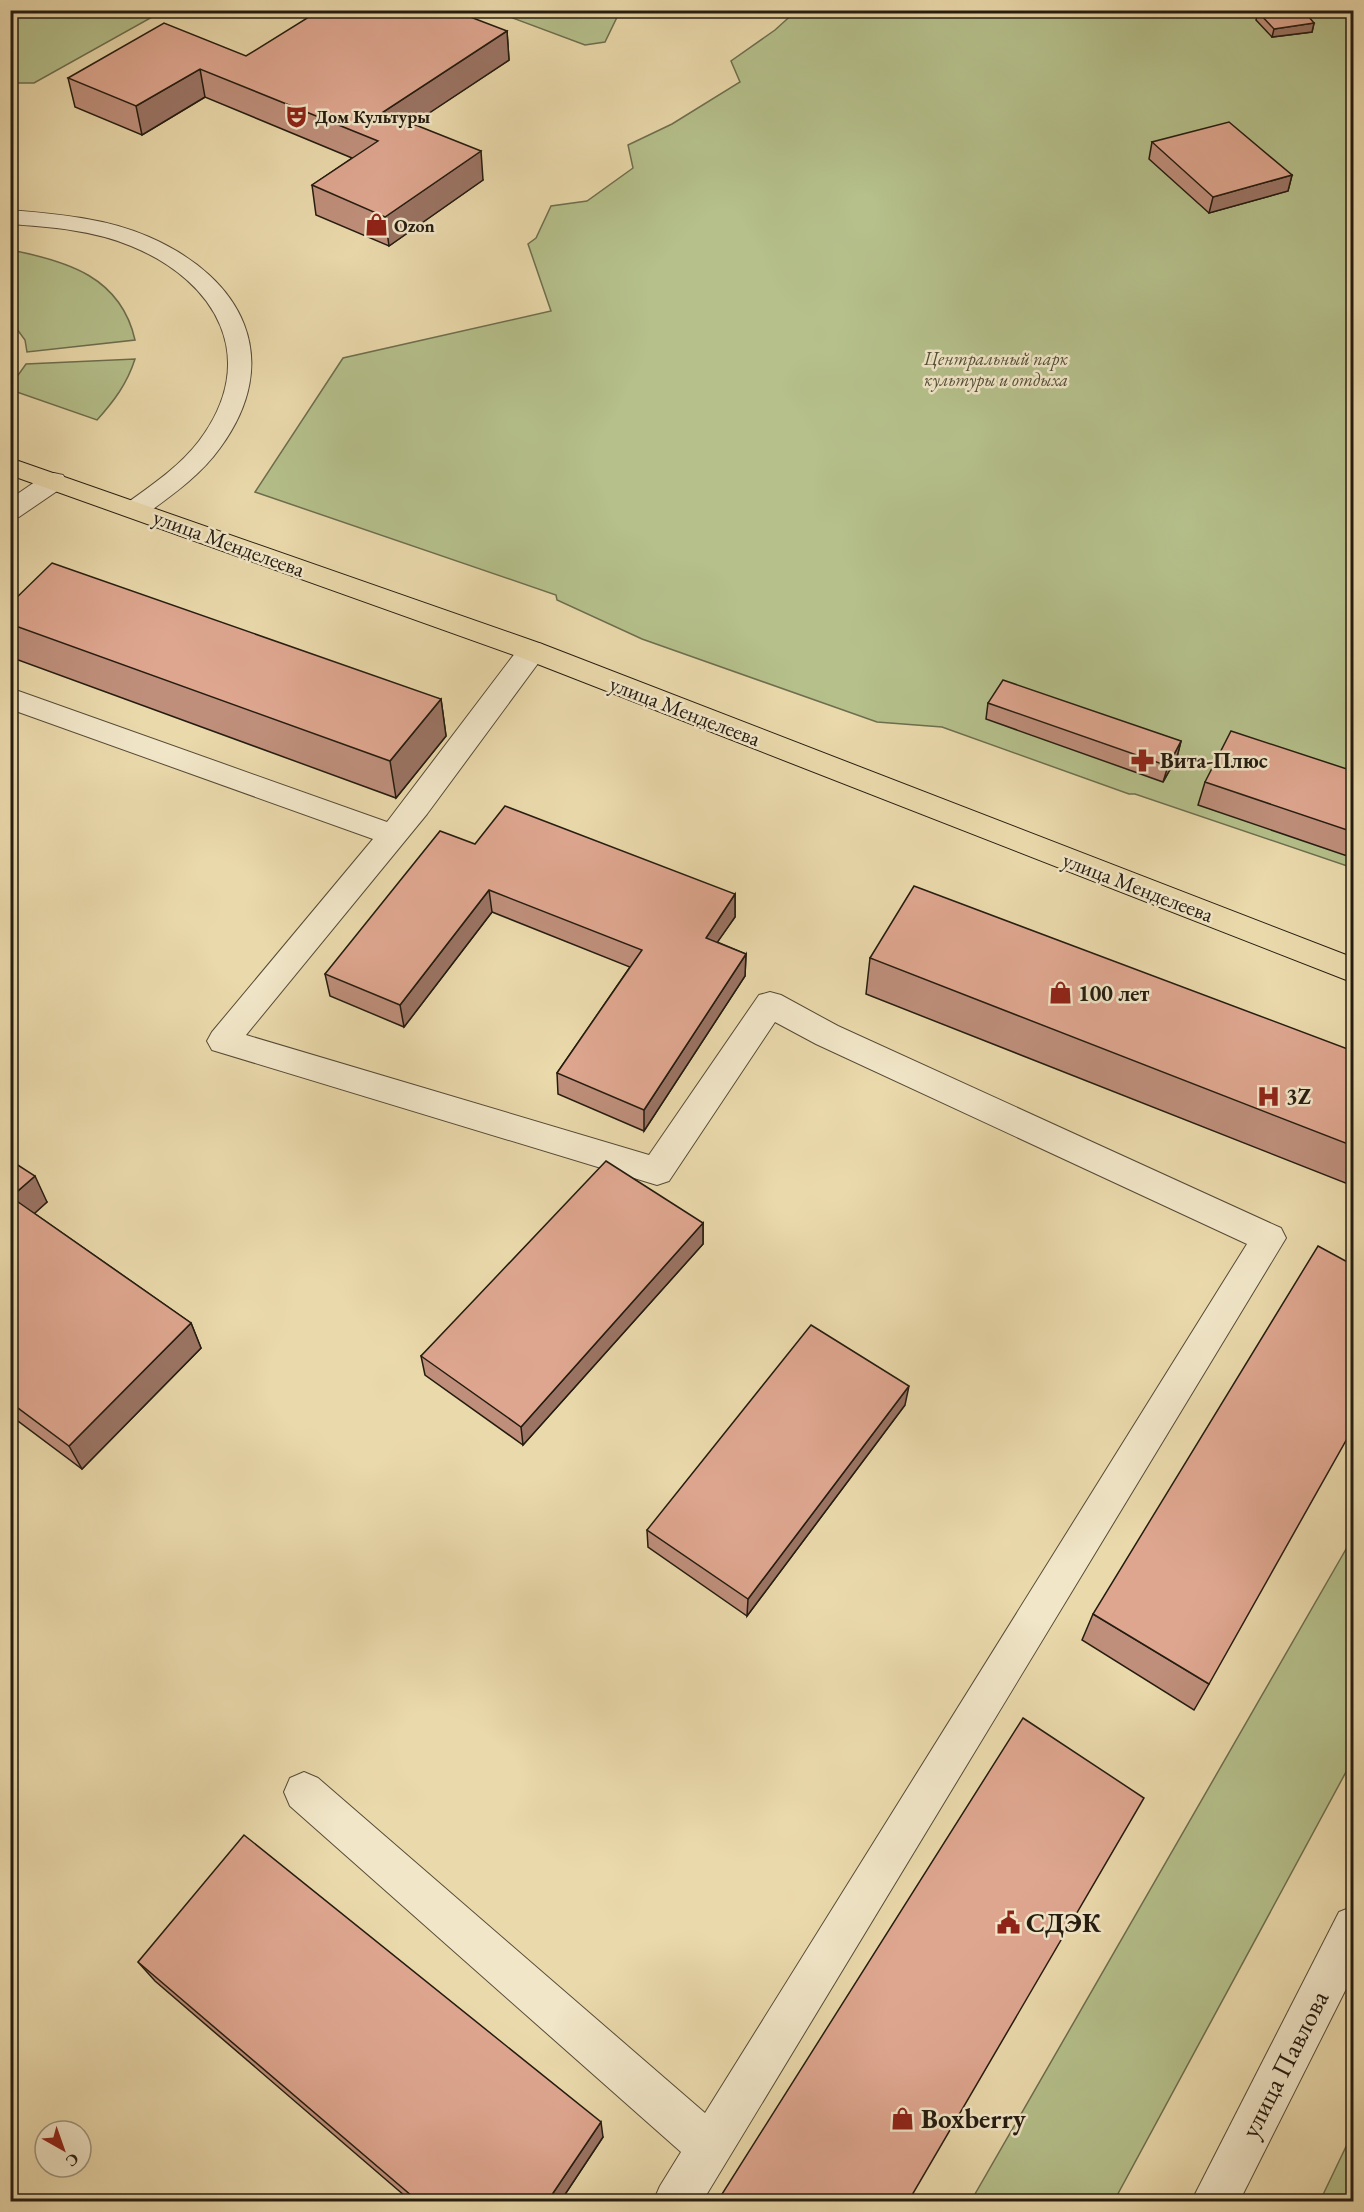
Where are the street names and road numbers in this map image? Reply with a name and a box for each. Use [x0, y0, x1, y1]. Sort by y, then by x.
street label: улица Менделеева [149, 502, 309, 584]
street label: улица Менделеева [605, 669, 765, 753]
street label: улица Менделеева [1058, 845, 1218, 929]
street label: улица Павлова [1232, 1984, 1336, 2144]

